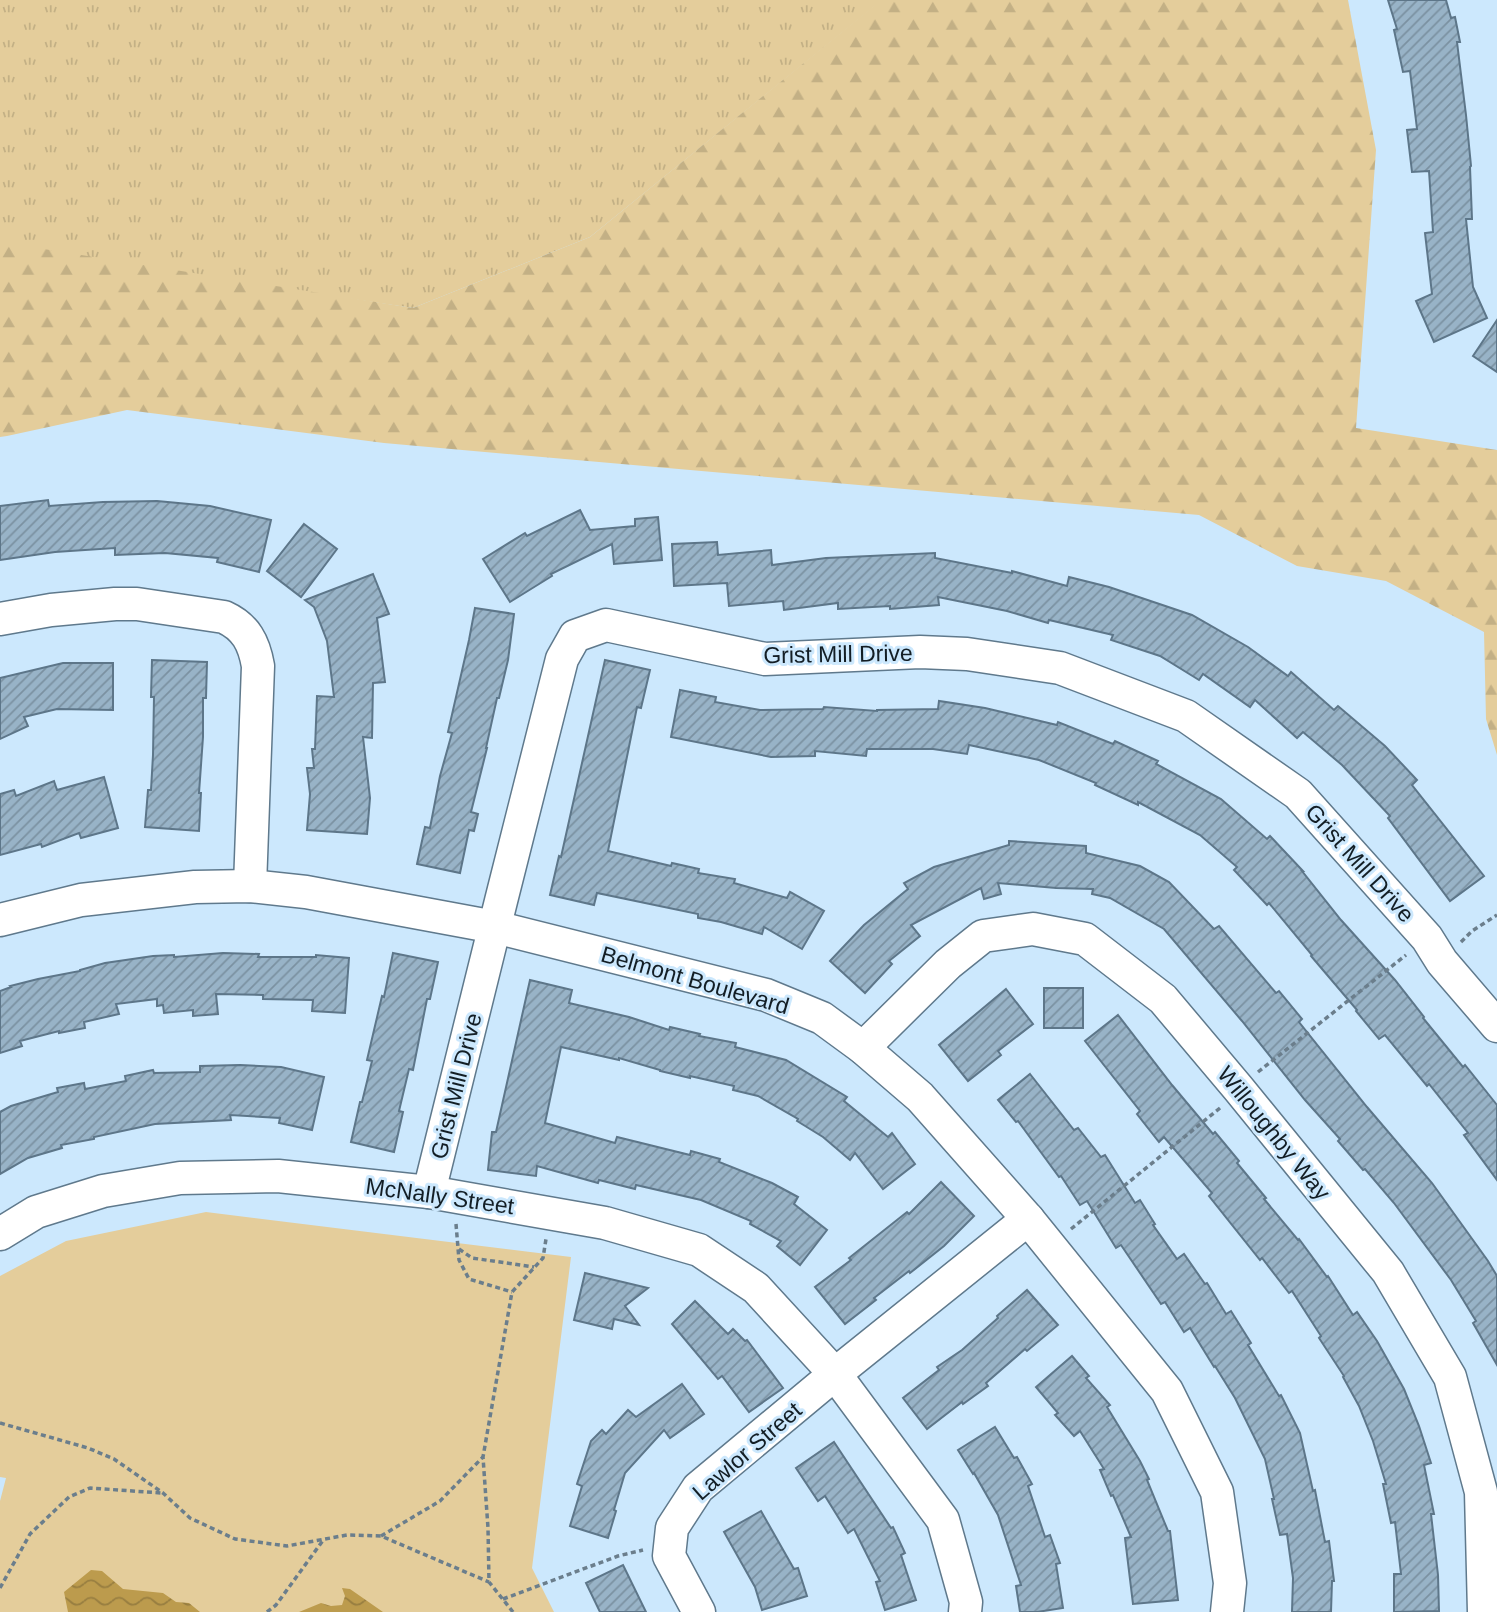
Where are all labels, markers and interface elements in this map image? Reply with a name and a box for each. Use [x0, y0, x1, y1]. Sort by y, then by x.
street label: Grist Mill Drive [763, 640, 913, 668]
street label: Grist Mill Drive [1300, 799, 1420, 927]
street label: Belmont Boulevard [598, 941, 792, 1019]
street label: Grist Mill Drive [425, 1010, 487, 1162]
street label: Willoughby Way [1212, 1061, 1336, 1205]
street label: McNally Street [364, 1173, 516, 1219]
street label: Lawlor Street [687, 1396, 807, 1505]

